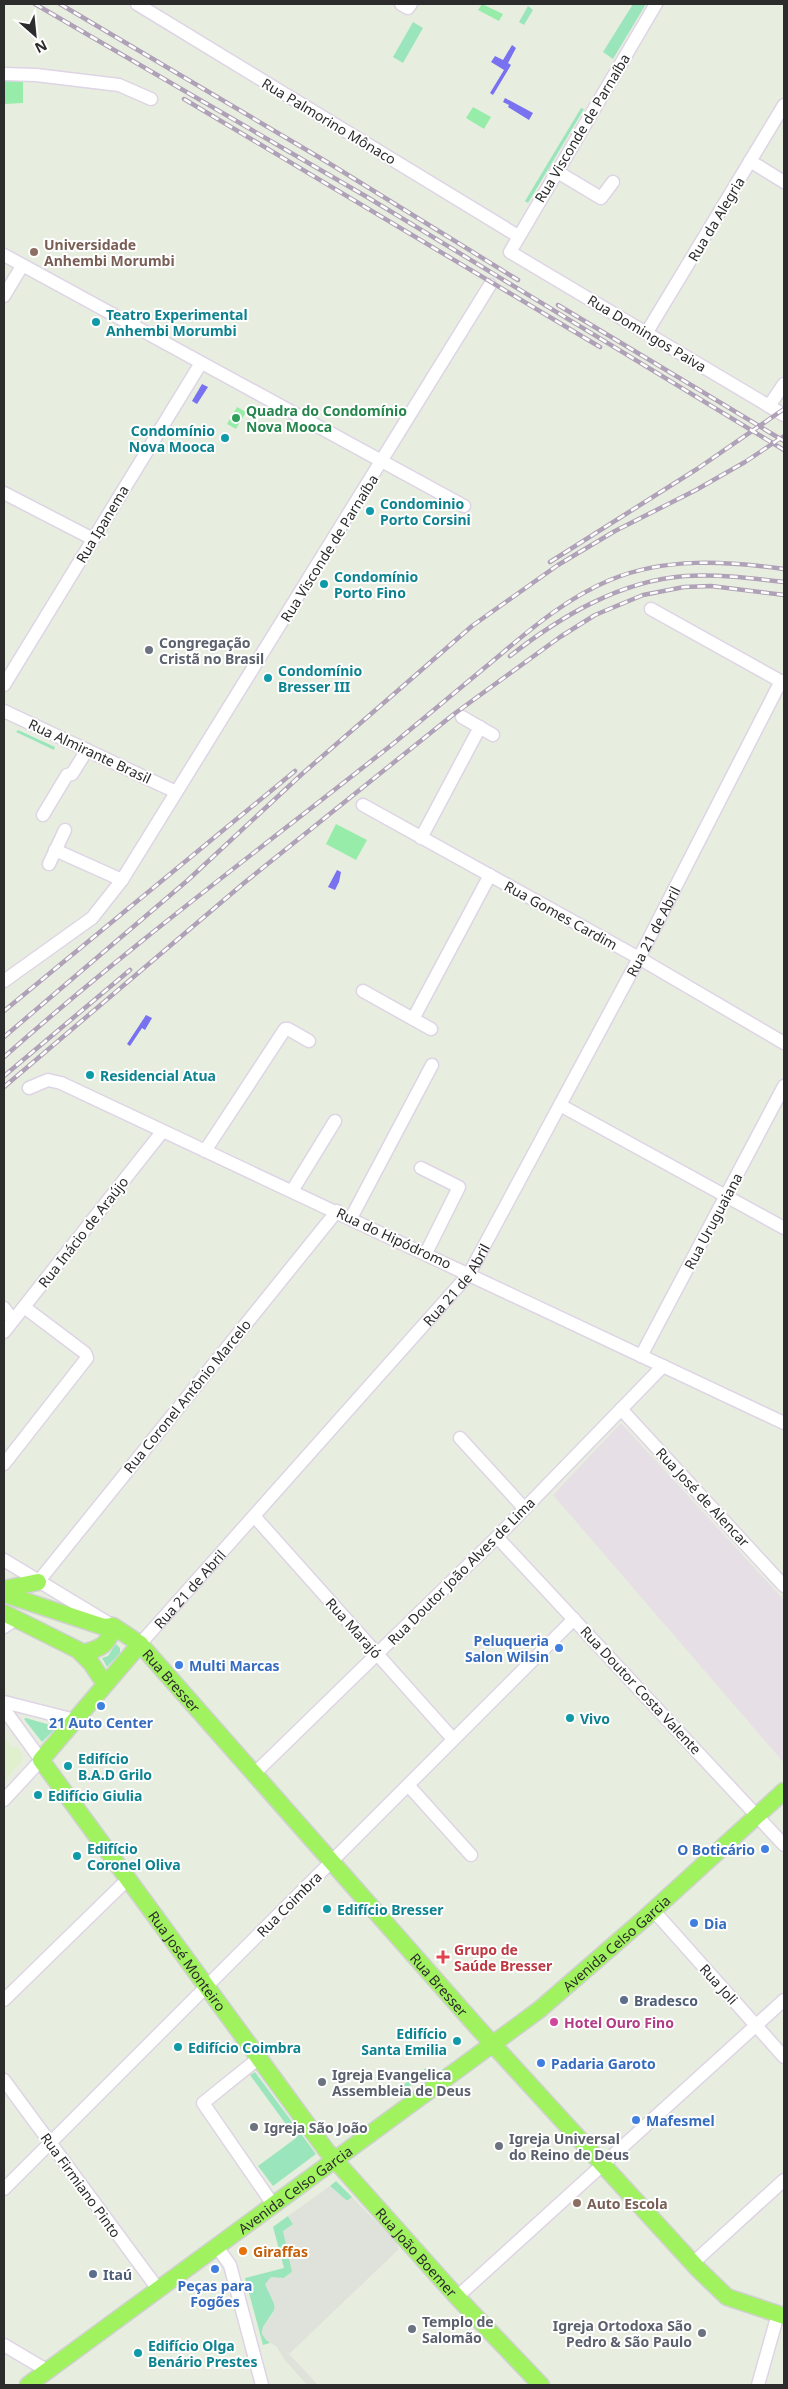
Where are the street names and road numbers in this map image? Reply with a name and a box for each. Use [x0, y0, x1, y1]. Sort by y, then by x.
street label: Rua Visconde de Parnaíba [530, 50, 634, 206]
street label: Rua Palmorino Mônaco [258, 73, 400, 169]
street label: Rua da Alegria [683, 173, 749, 265]
street label: Rua Domingos Paiva [584, 290, 710, 376]
street label: Rua Visconde de Parnaíba [276, 471, 382, 625]
street label: Rua Ipanema [71, 482, 133, 566]
street label: Rua Almirante Brasil [26, 714, 154, 788]
street label: Rua Gomes Cardim [501, 876, 621, 954]
street label: Rua 21 de Abril [621, 883, 684, 980]
street label: Rua Uruguaiana [680, 1169, 746, 1273]
street label: Rua Inácio de Araújo [34, 1173, 132, 1291]
street label: Rua do Hipódromo [333, 1203, 455, 1273]
street label: Rua 21 de Abril [418, 1240, 493, 1329]
street label: Rua Coronel Antônio Marcelo [119, 1315, 255, 1477]
street label: Rua José de Alencar [652, 1443, 754, 1551]
street label: Rua Doutor João Alves de Lima [383, 1493, 539, 1649]
street label: Rua 21 de Abril [149, 1545, 229, 1632]
street label: Rua Marajó [322, 1594, 386, 1662]
street label: Rua Doutor Costa Valente [576, 1622, 706, 1758]
street label: Rua Bresser [139, 1644, 205, 1716]
street label: Rua Coimbra [252, 1867, 326, 1941]
street label: Avenida Celso Garcia [558, 1890, 674, 1995]
street label: Rua José Monteiro [145, 1907, 231, 2015]
street label: Rua Bresser [406, 1948, 473, 2020]
street label: Rua Joli [696, 1960, 742, 2008]
street label: Rua Firmiano Pinto [37, 2129, 125, 2241]
street label: Avenida Celso Garcia [234, 2141, 356, 2237]
street label: Rua João Boemer [372, 2203, 462, 2301]

